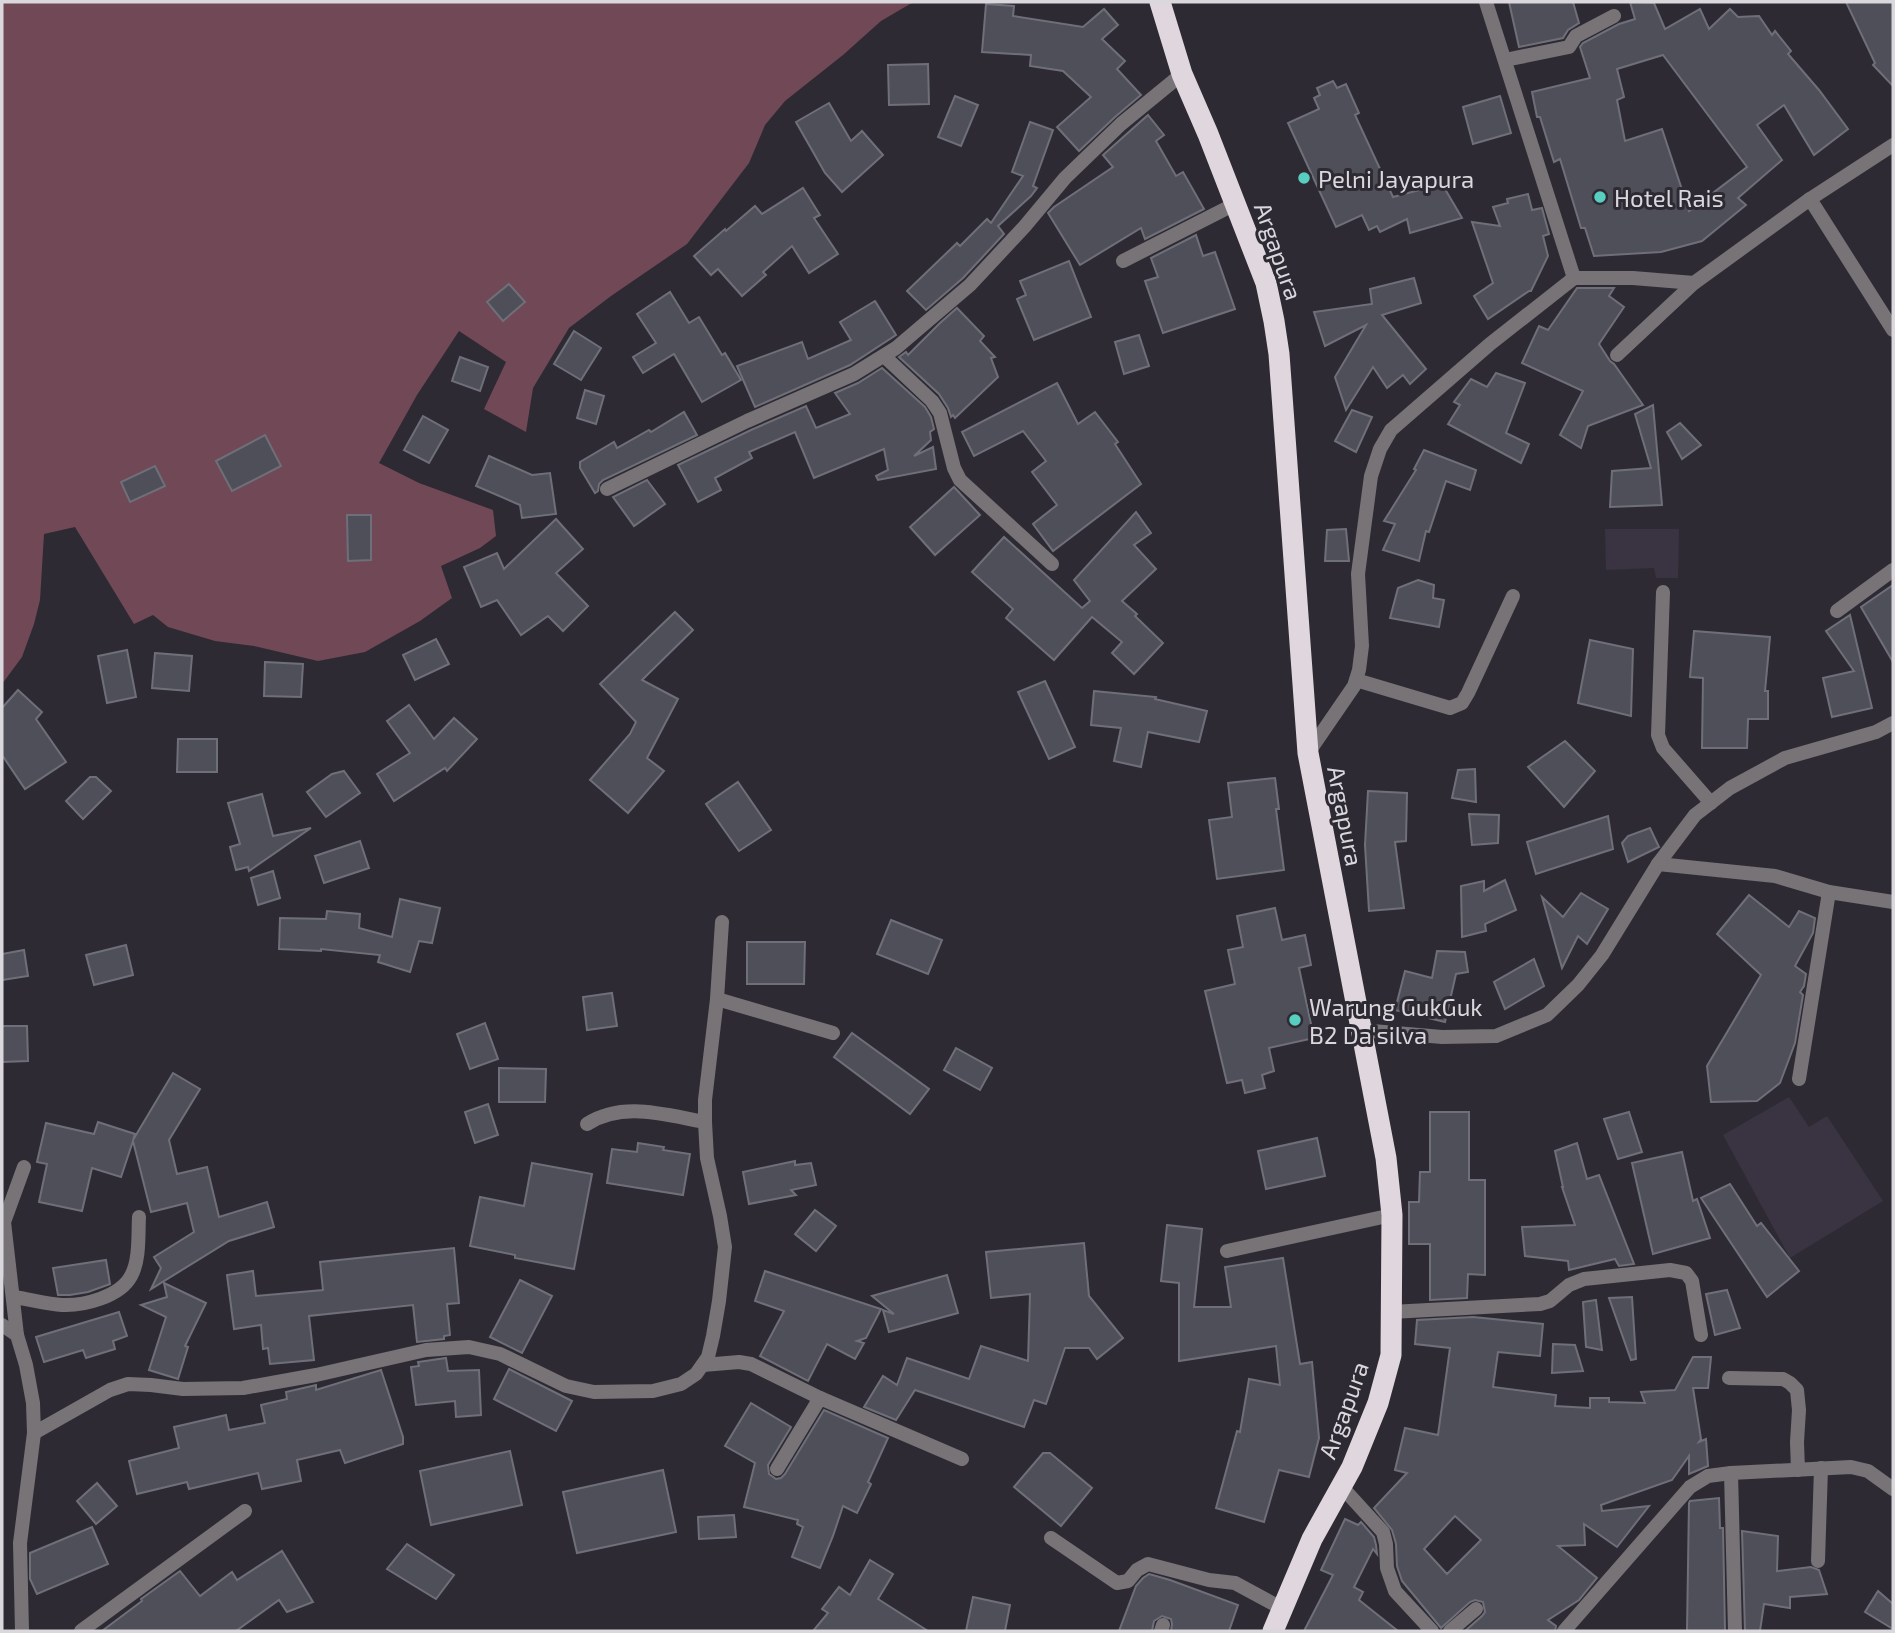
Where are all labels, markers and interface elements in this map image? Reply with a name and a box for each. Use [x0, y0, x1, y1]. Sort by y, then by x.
place label: Pelni Jayapura [1318, 164, 1474, 193]
marker: Pelni Jayapura [1296, 170, 1312, 186]
place label: Hotel Rais [1614, 183, 1724, 212]
marker: Hotel Rais [1592, 189, 1608, 205]
street label: Argapura [1249, 198, 1309, 304]
street label: Argapura [1322, 764, 1370, 868]
place label: Warung GukGuk B2 Da'silva [1309, 992, 1483, 1049]
marker: Warung GukGuk B2 Da'silva [1287, 1012, 1303, 1028]
street label: Argapura [1312, 1357, 1374, 1463]

